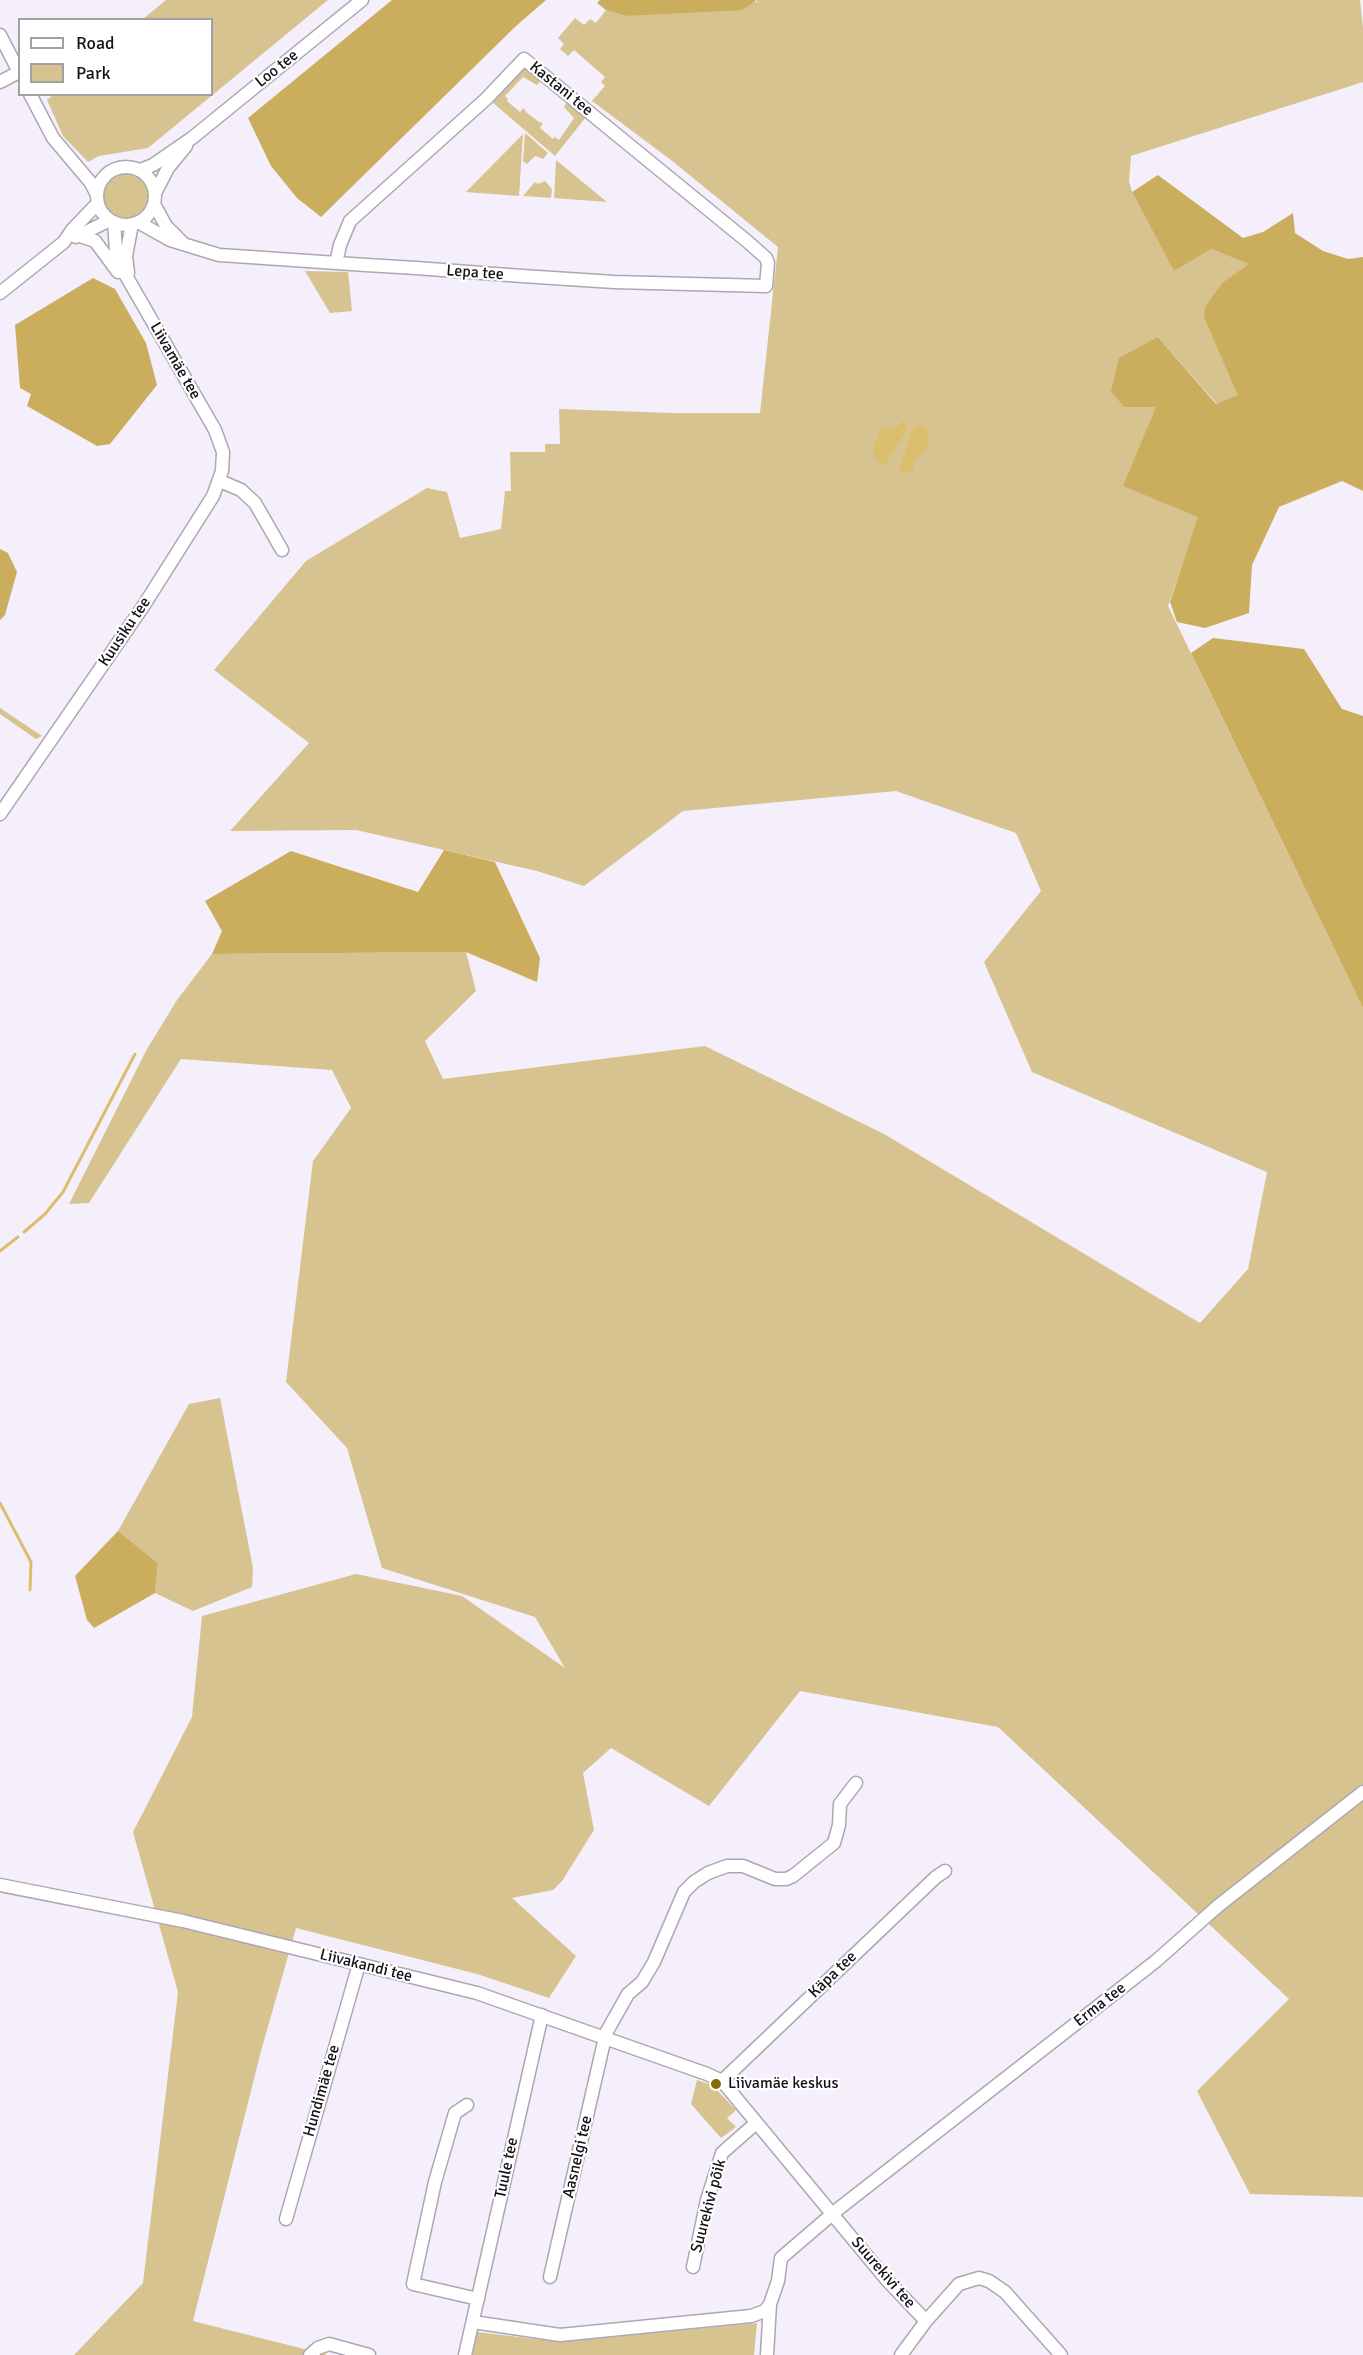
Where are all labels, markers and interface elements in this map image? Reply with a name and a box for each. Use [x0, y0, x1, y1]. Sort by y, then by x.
legend [18, 18, 213, 96]
text: Road [76, 32, 115, 54]
street label: Loo tee [252, 46, 302, 92]
street label: Kastani tee [525, 57, 597, 121]
text: Park [76, 62, 111, 84]
street label: Lepa tee [446, 261, 504, 285]
street label: Liivamäe tee [145, 319, 205, 403]
street label: Kuusiku tee [95, 594, 155, 670]
street label: Liivakandi tee [318, 1945, 414, 1987]
street label: Käpa tee [805, 1948, 861, 2002]
street label: Erma tee [1070, 1979, 1130, 2031]
street label: Hundimäe tee [300, 2043, 344, 2139]
place label: Liivamäe keskus [728, 2074, 838, 2094]
marker: Liivamäe keskus [709, 2077, 723, 2091]
street label: Aasnelgi tee [559, 2114, 597, 2200]
street label: Tuule tee [491, 2136, 523, 2200]
street label: Suurekivi põik [687, 2157, 731, 2255]
street label: Suurekivi tee [847, 2233, 919, 2313]

